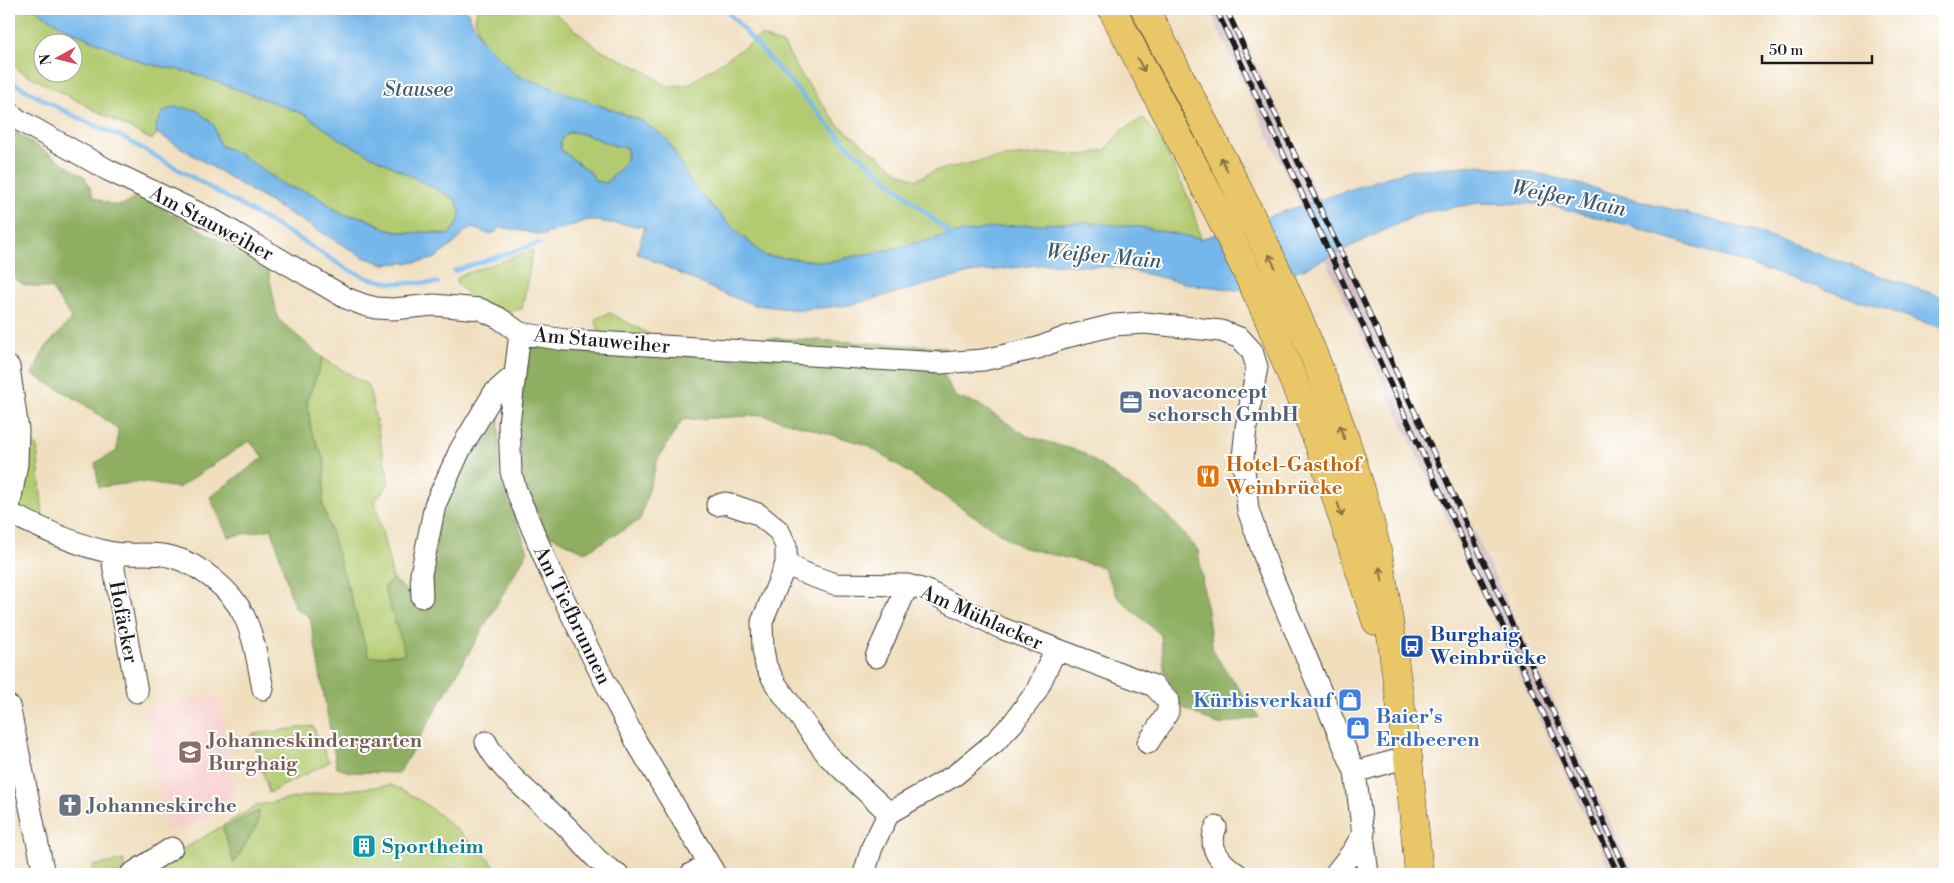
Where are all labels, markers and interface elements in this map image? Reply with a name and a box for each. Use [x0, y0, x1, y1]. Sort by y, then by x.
north arrow [32, 32, 82, 82]
scale bar [1762, 32, 1872, 64]
text: 50 m [1769, 41, 1803, 60]
text: N [36, 53, 56, 66]
one-way arrow [1137, 57, 1146, 72]
water label: Stausee [383, 77, 453, 103]
one-way arrow [1219, 157, 1228, 172]
water label: Weißer Main [1509, 175, 1628, 223]
street label: Am Stauweiher [144, 181, 278, 268]
water label: Weißer Main [1045, 239, 1163, 275]
one-way arrow [1266, 254, 1276, 269]
street label: Am Stauweiher [532, 323, 671, 360]
place label: novaconcept schorsch GmbH [1148, 380, 1299, 428]
office icon: novaconcept schorsch GmbH [1118, 389, 1144, 415]
one-way arrow [1337, 425, 1346, 441]
place label: Hotel-Gasthof Weinbrücke [1225, 453, 1364, 501]
restaurant icon: Hotel-Gasthof Weinbrücke [1195, 463, 1221, 489]
one-way arrow [1336, 502, 1346, 518]
street label: Am Tiefbrunnen [527, 541, 616, 689]
one-way arrow [1376, 566, 1386, 582]
street label: Hofäcker [102, 579, 143, 666]
street label: Am Mühlacker [915, 580, 1047, 657]
place label: Burghaig Weinbrücke [1429, 623, 1547, 671]
bus stop icon: Burghaig Weinbrücke [1399, 633, 1425, 659]
shop icon: Kürbisverkauf [1337, 687, 1363, 713]
place label: Kürbisverkauf [1193, 689, 1335, 714]
place label: Baier's Erdbeeren [1376, 705, 1480, 753]
shop icon: Baier's Erdbeeren [1345, 715, 1371, 741]
place label: Johanneskindergarten Burghaig [205, 729, 423, 777]
school or university icon: Johanneskindergarten Burghaig [177, 739, 203, 765]
church icon: Johanneskirche [57, 792, 83, 818]
place label: Johanneskirche [85, 794, 237, 819]
building icon: Sportheim [351, 833, 377, 859]
place label: Sportheim [382, 835, 484, 860]

